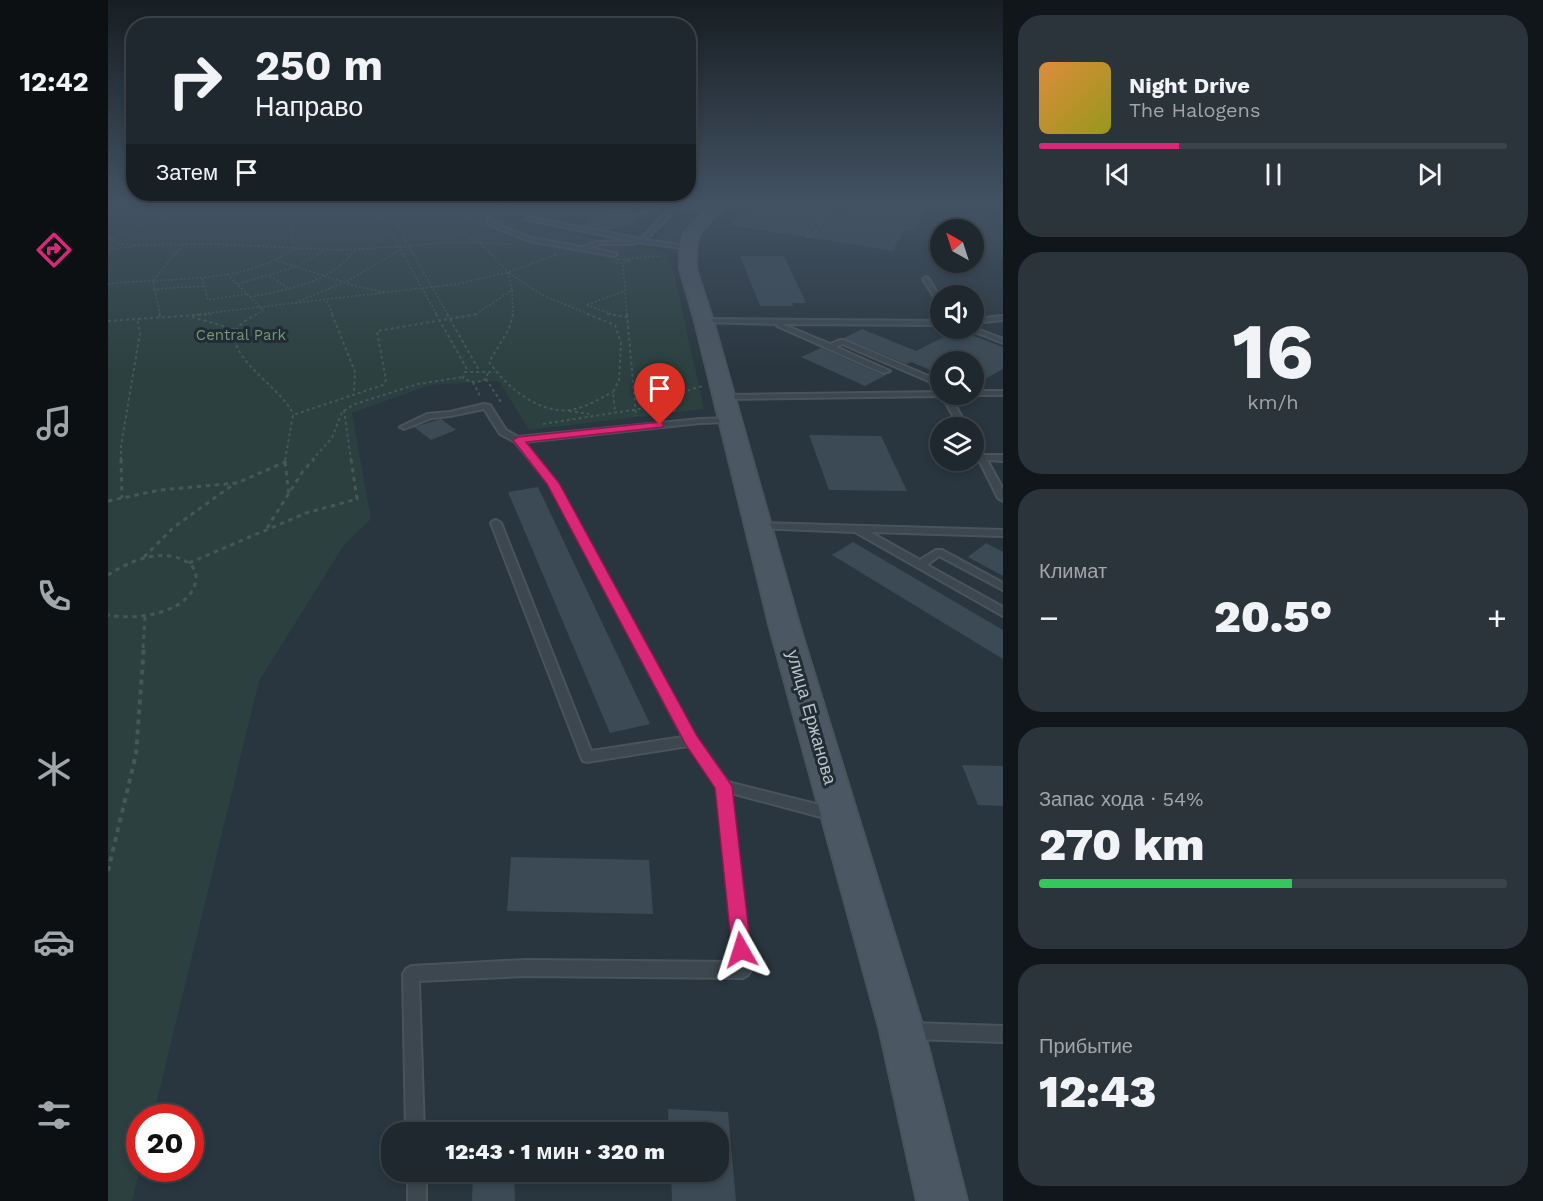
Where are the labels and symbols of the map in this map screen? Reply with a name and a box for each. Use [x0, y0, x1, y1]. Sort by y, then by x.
north arrow [930, 219, 984, 273]
park label: Central Park [196, 326, 287, 344]
pin [634, 363, 685, 425]
street label: улица Ержанова [783, 647, 842, 788]
position arrow [709, 918, 773, 982]
speed limit sign: 20 [126, 1104, 204, 1182]

